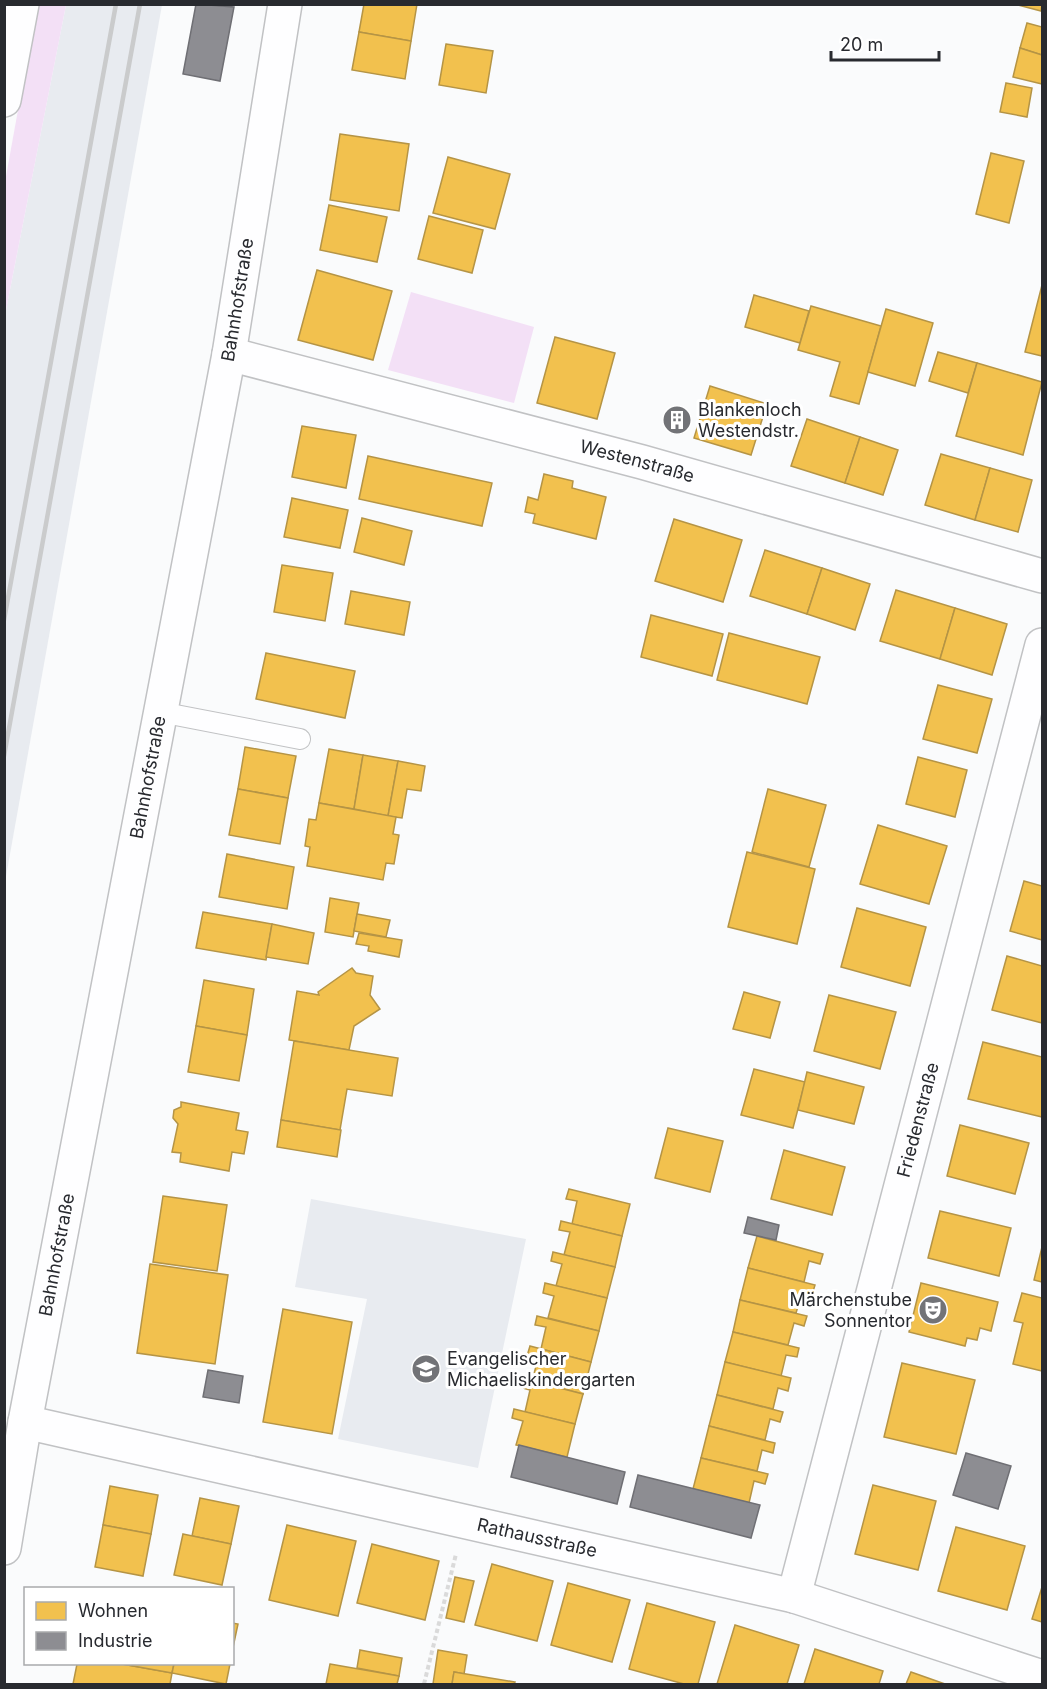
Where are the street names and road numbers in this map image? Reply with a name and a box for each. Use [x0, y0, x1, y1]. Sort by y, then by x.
street label: Bahnhofstraße [217, 236, 257, 363]
street label: Westenstraße [578, 435, 697, 486]
street label: Bahnhofstraße [126, 714, 170, 841]
street label: Friedenstraße [893, 1060, 943, 1180]
street label: Bahnhofstraße [34, 1191, 78, 1318]
street label: Rathausstraße [475, 1514, 599, 1561]

